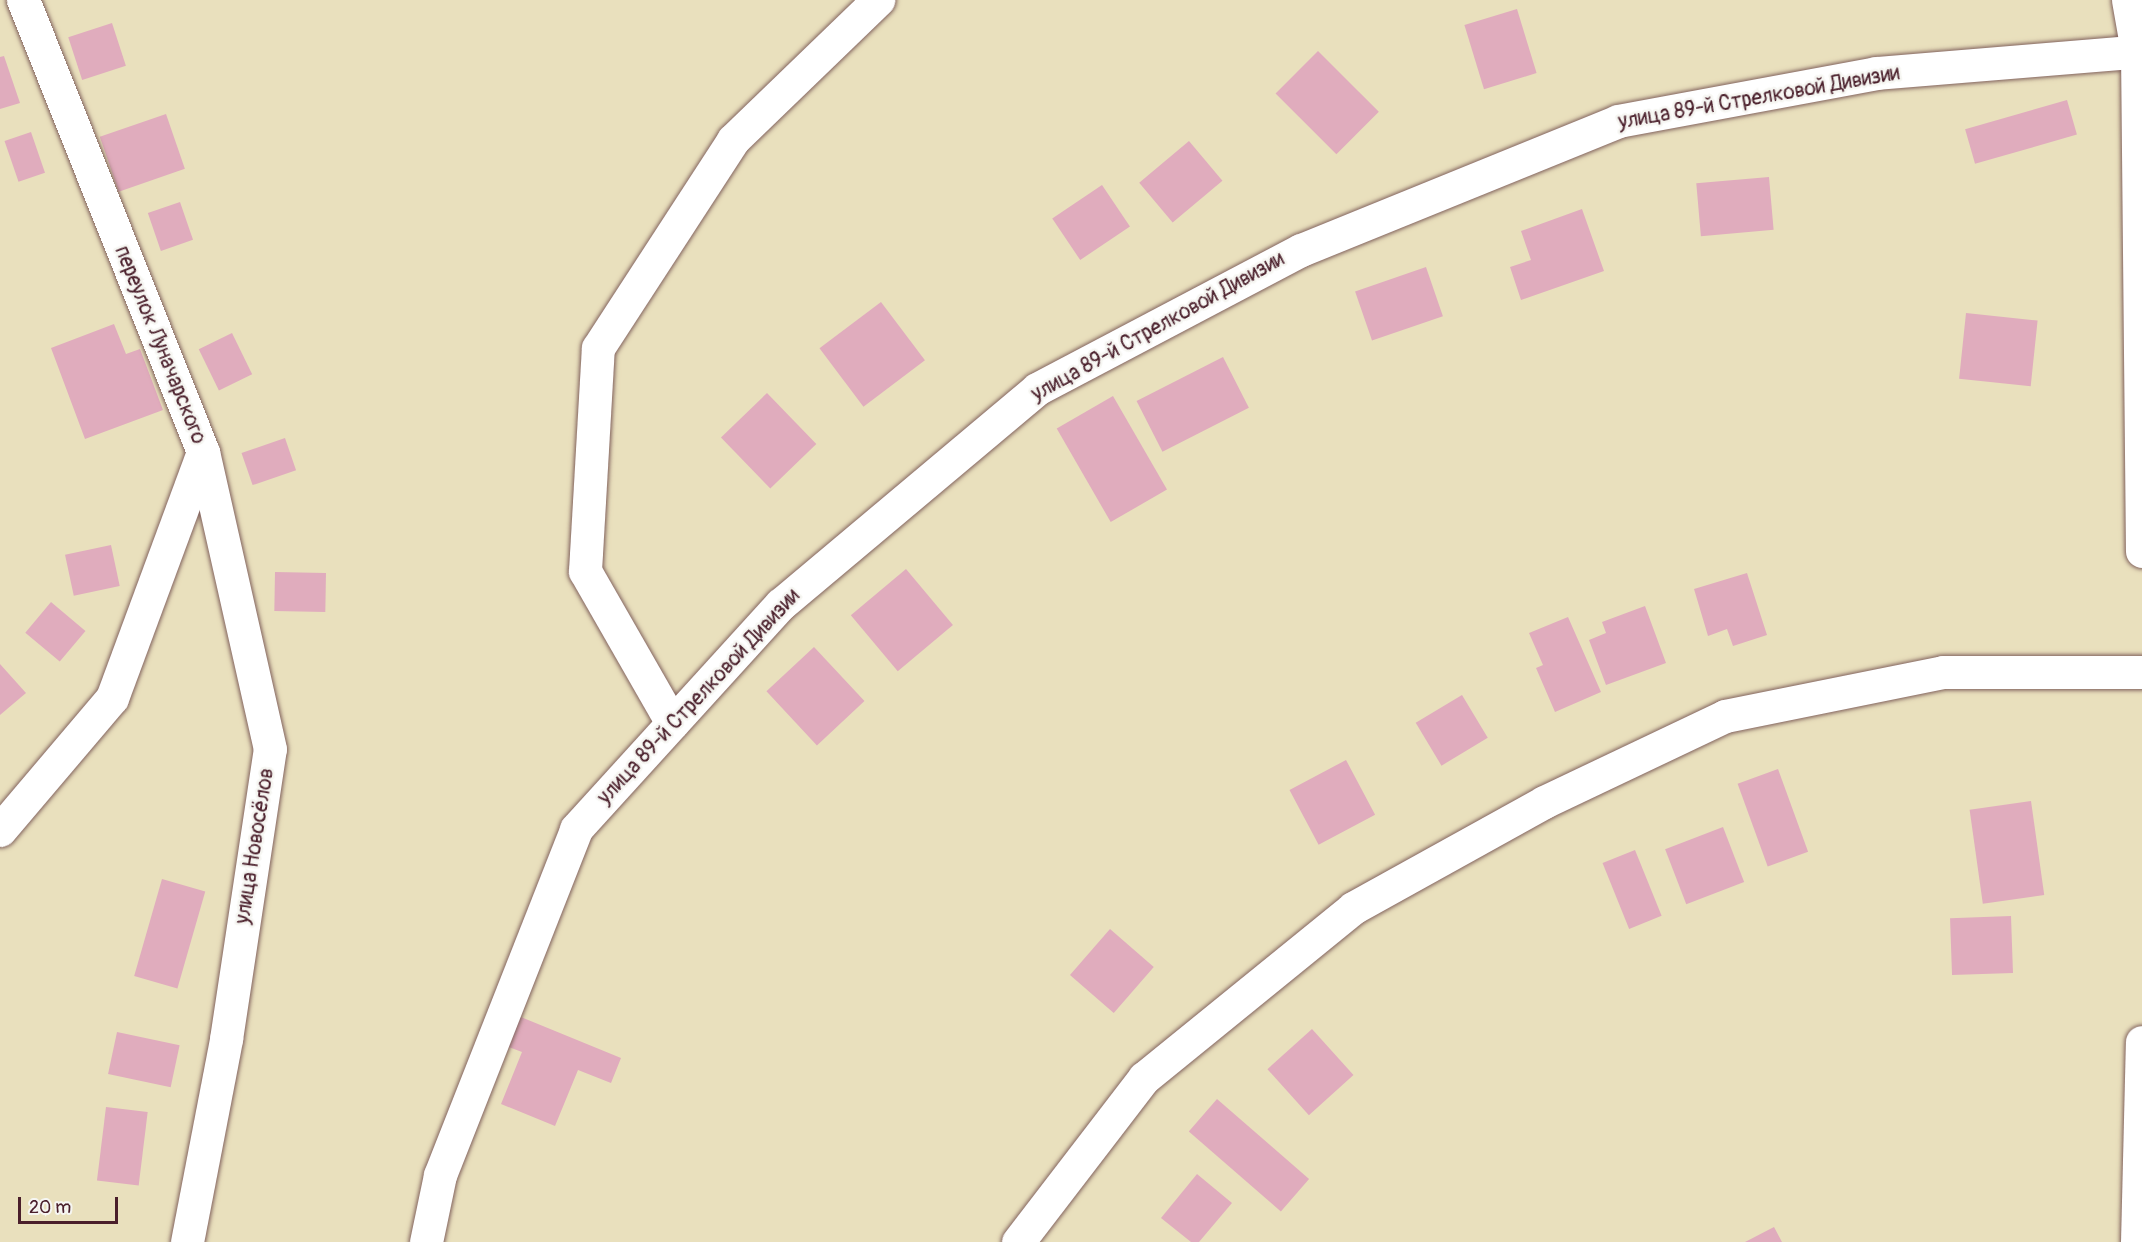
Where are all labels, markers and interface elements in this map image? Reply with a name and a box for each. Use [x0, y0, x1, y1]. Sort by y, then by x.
street label: улица 89-й Стрелковой Дивизии [1616, 61, 1902, 135]
street label: переулок Луначарского [109, 242, 211, 448]
street label: улица 89-й Стрелковой Дивизии [1027, 247, 1289, 407]
street label: улица 89-й Стрелковой Дивизии [592, 584, 806, 810]
street label: улица Новосёлов [230, 766, 280, 926]
scale bar [21, 1185, 122, 1223]
text: 20 m [29, 1196, 71, 1219]

